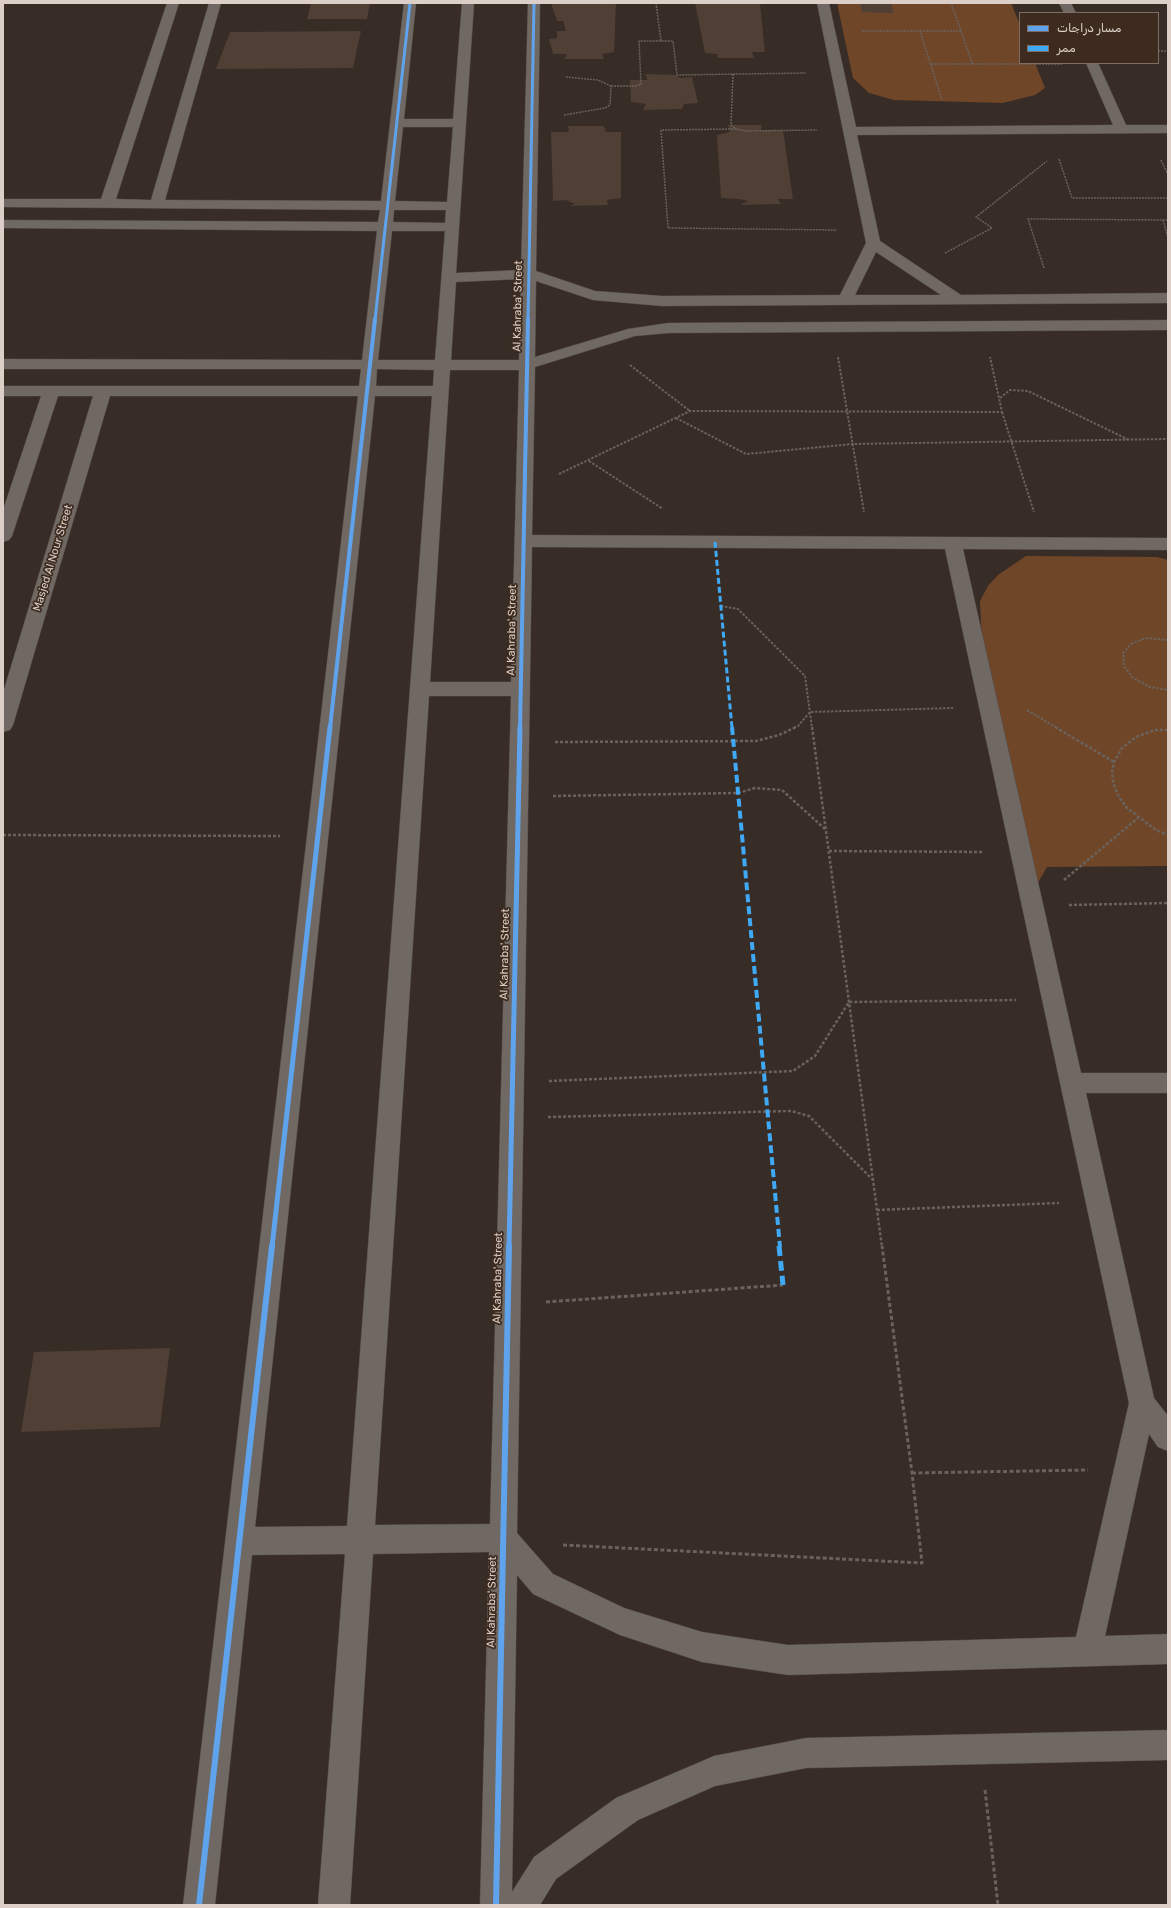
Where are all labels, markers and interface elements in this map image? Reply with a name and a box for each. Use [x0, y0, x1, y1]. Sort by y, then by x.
legend [1019, 12, 1159, 64]
text: مسار دراجات [1057, 21, 1121, 35]
text: ممر [1057, 41, 1076, 55]
street label: Al Kahraba' Street [511, 260, 525, 352]
street label: Masjed Al Nour Street [31, 503, 75, 613]
street label: Al Kahraba' Street [505, 584, 519, 676]
street label: Al Kahraba' Street [498, 908, 512, 1000]
street label: Al Kahraba' Street [491, 1232, 505, 1324]
street label: Al Kahraba' Street [485, 1556, 499, 1648]

